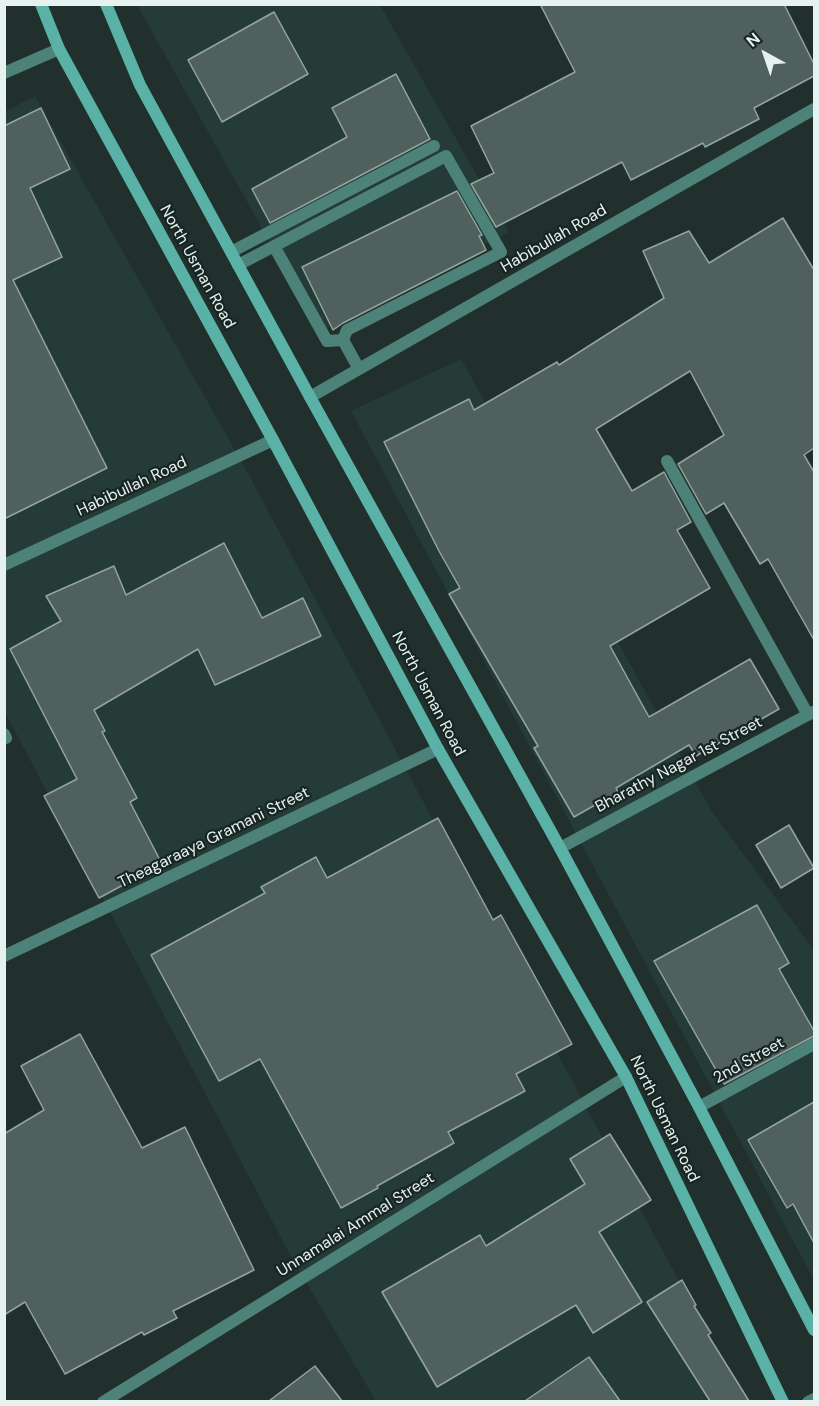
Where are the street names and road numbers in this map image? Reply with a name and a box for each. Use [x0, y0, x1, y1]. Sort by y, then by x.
street label: Habibullah Road [498, 201, 610, 277]
street label: North Usman Road [155, 202, 239, 332]
street label: Habibullah Road [74, 453, 190, 521]
street label: North Usman Road [387, 628, 469, 760]
street label: Bharathy Nagar 1st Street [592, 713, 766, 817]
street label: Theagaraaya Gramani Street [115, 783, 313, 893]
street label: 2nd Street [710, 1034, 788, 1088]
street label: North Usman Road [625, 1053, 703, 1185]
street label: Unnamalai Ammal Street [274, 1169, 438, 1281]

